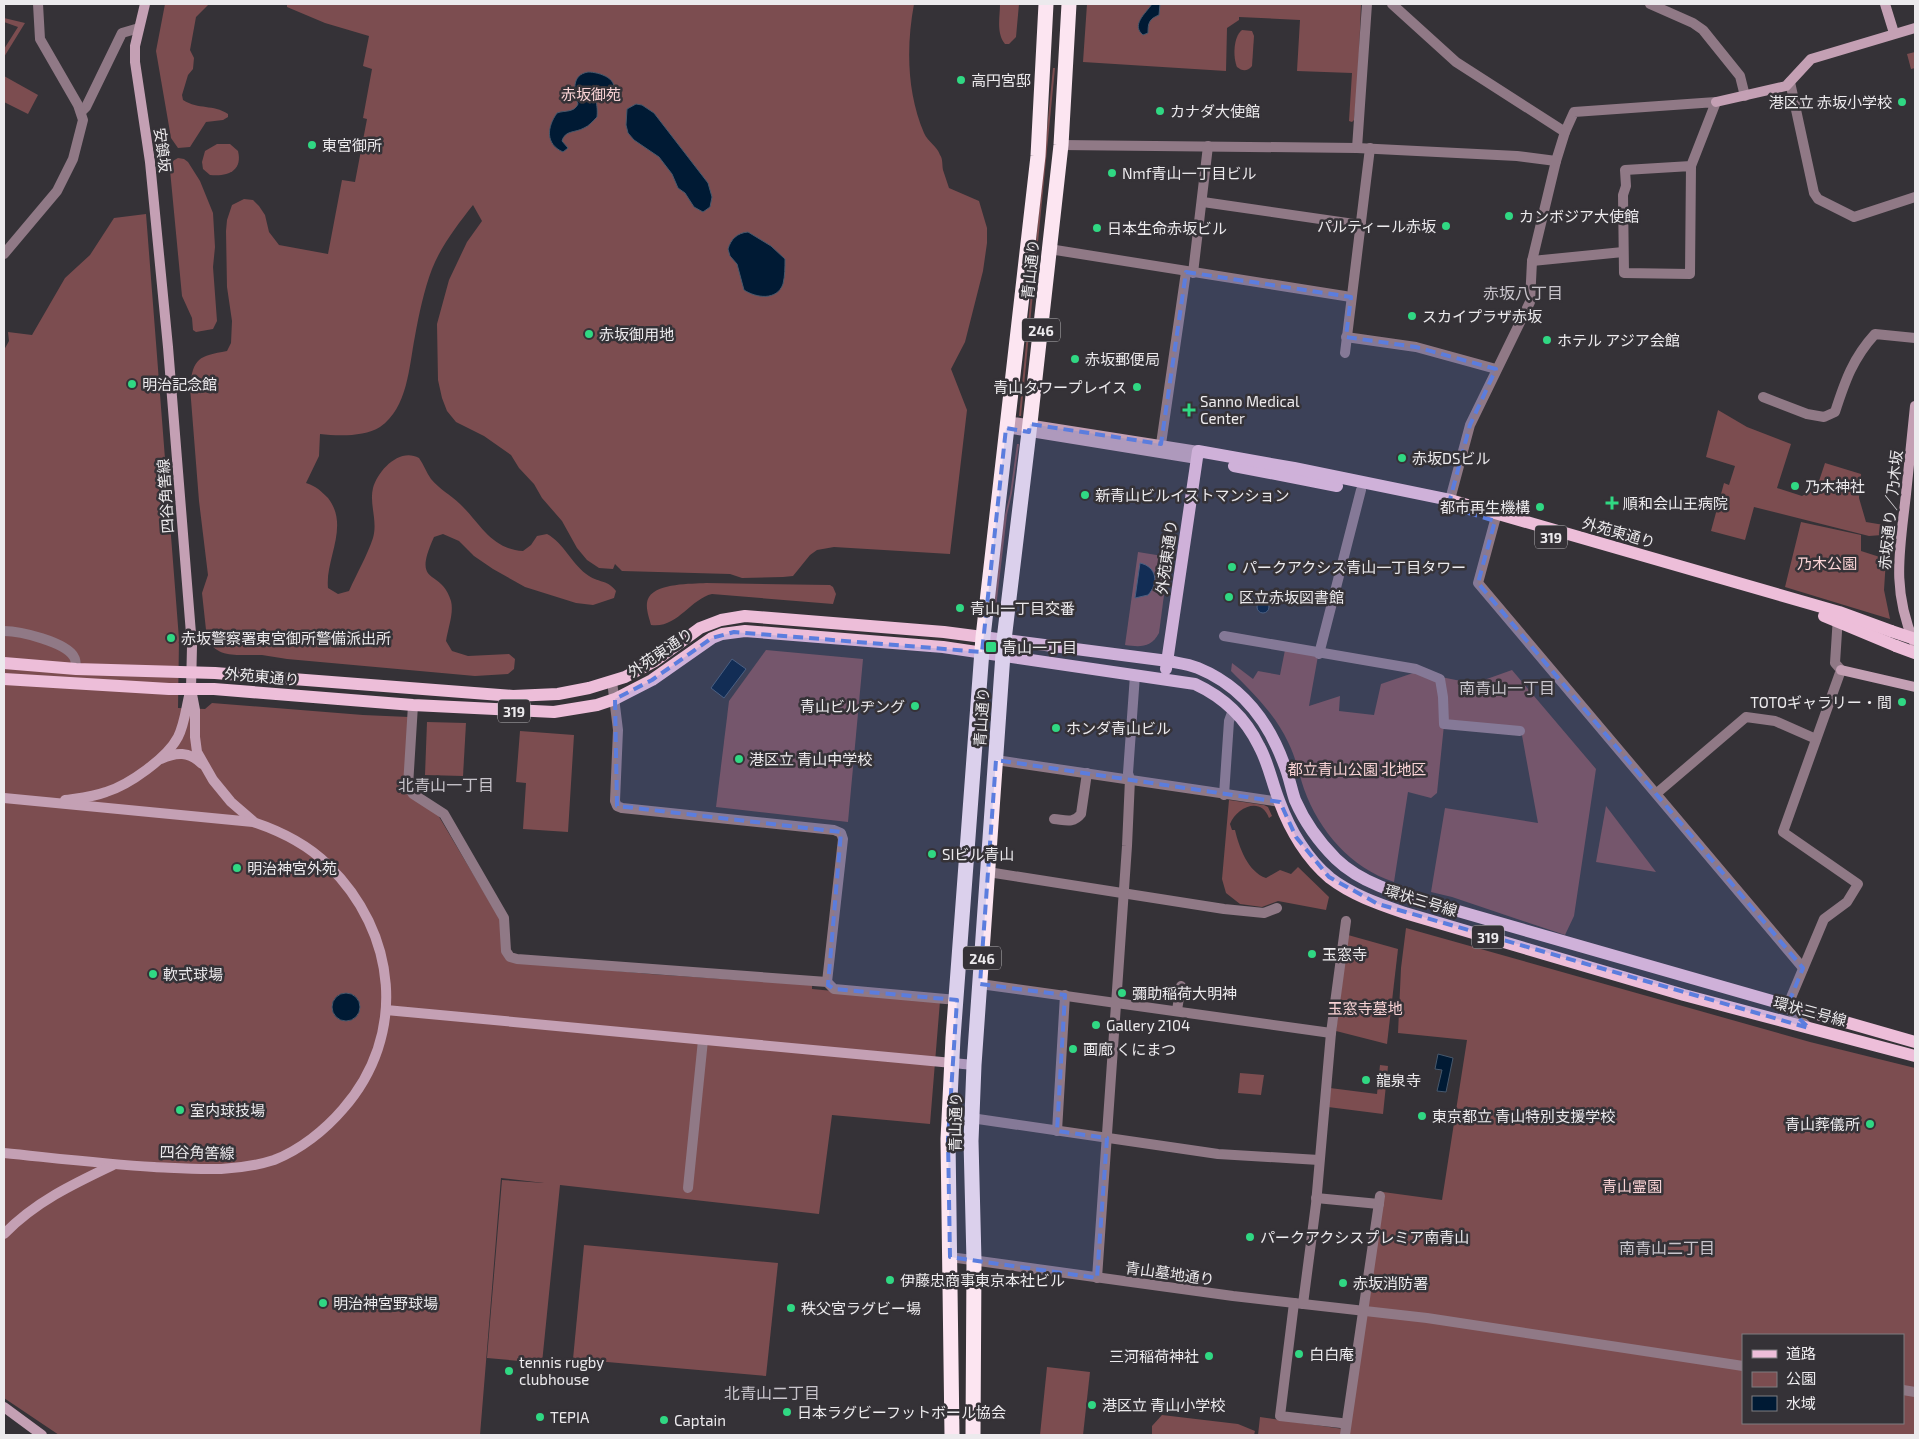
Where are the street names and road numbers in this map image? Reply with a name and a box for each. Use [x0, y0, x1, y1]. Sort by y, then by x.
street label: 安鎮坂 [151, 127, 175, 173]
street label: 青山通り [1018, 238, 1042, 300]
road number: 246 [1022, 318, 1060, 342]
street label: 赤坂通り／乃木坂 [1875, 449, 1905, 571]
street label: 四谷角筈線 [153, 458, 177, 534]
street label: 外苑東通り [1580, 513, 1658, 551]
street label: 外苑東通り [1152, 519, 1180, 595]
road number: 319 [1535, 526, 1567, 548]
street label: 外苑東通り [624, 624, 696, 680]
street label: 外苑東通り [224, 664, 300, 688]
street label: 青山通り [970, 686, 992, 748]
road number: 319 [498, 699, 530, 722]
street label: 環状三号線 [1382, 880, 1460, 920]
road number: 319 [1472, 926, 1504, 949]
road number: 246 [963, 946, 1001, 970]
street label: 環状三号線 [1771, 993, 1849, 1029]
street label: 青山通り [945, 1092, 965, 1152]
street label: 四谷角筈線 [159, 1142, 235, 1162]
street label: 青山墓地通り [1124, 1258, 1216, 1288]

